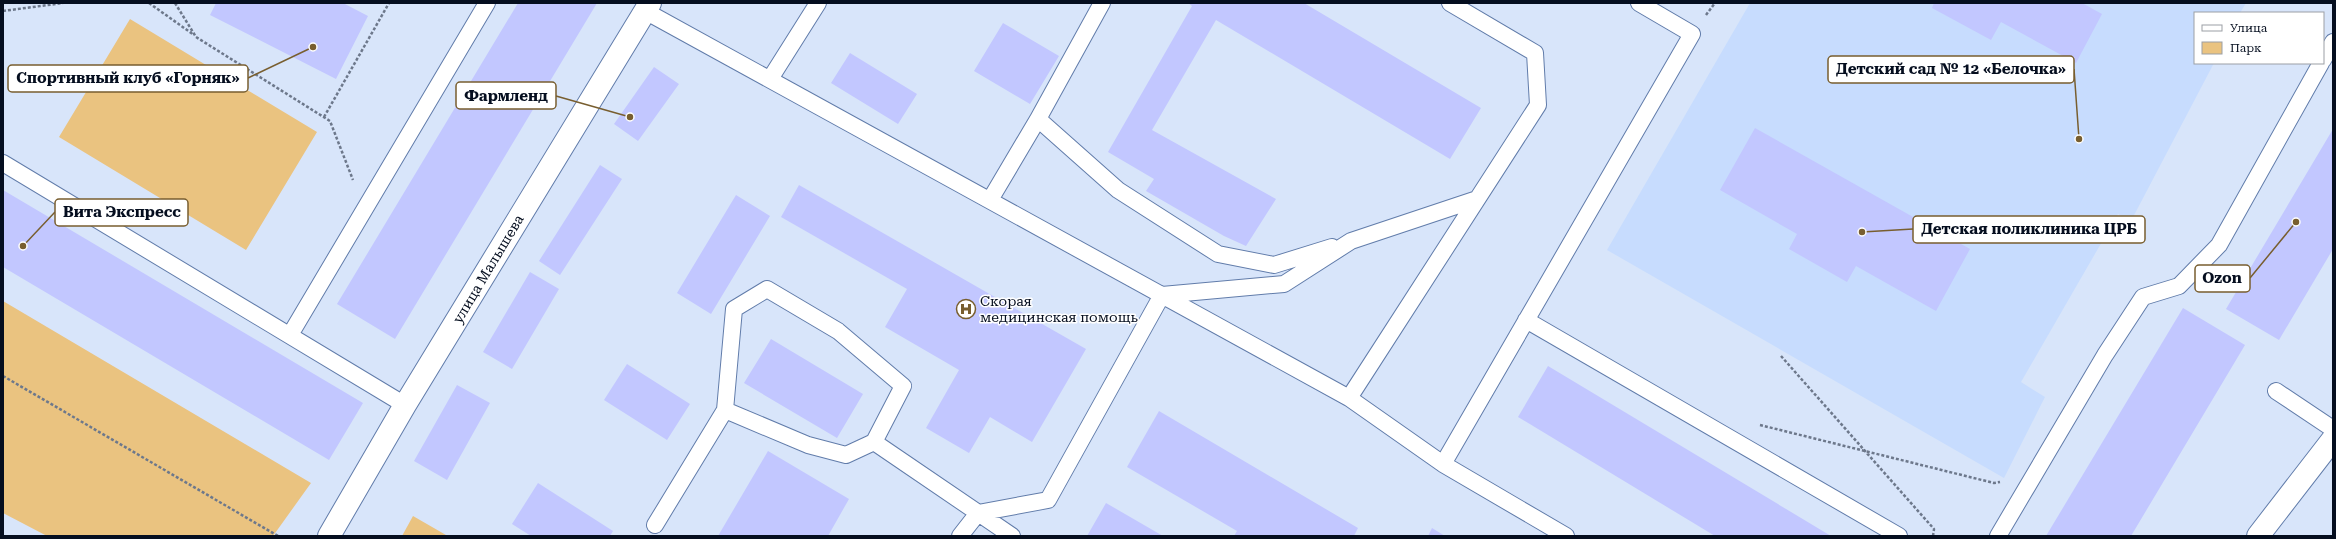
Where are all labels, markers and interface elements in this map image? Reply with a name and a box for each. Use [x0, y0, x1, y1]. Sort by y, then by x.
legend [2194, 12, 2324, 64]
text: Улица [2230, 21, 2268, 35]
text: Парк [2230, 41, 2262, 55]
callout: Детский сад № 12 «Белочка» [1828, 56, 2074, 83]
text: Детский сад № 12 «Белочка» [1836, 60, 2066, 78]
callout: Спортивный клуб «Горняк» [8, 65, 248, 92]
text: Спортивный клуб «Горняк» [16, 69, 240, 87]
callout: Фармленд [456, 82, 556, 109]
text: Фармленд [464, 87, 548, 105]
callout: Вита Экспресс [55, 199, 188, 226]
text: Вита Экспресс [63, 203, 181, 221]
street label: улица Малышева [449, 212, 527, 326]
callout: Детская поликлиника ЦРБ [1913, 216, 2145, 243]
text: Детская поликлиника ЦРБ [1921, 220, 2137, 238]
callout: Ozon [2195, 265, 2250, 292]
text: Ozon [2202, 269, 2242, 287]
place label: Скорая медицинская помощь [980, 293, 1138, 325]
hospital icon: Скорая медицинская помощь [955, 298, 977, 320]

